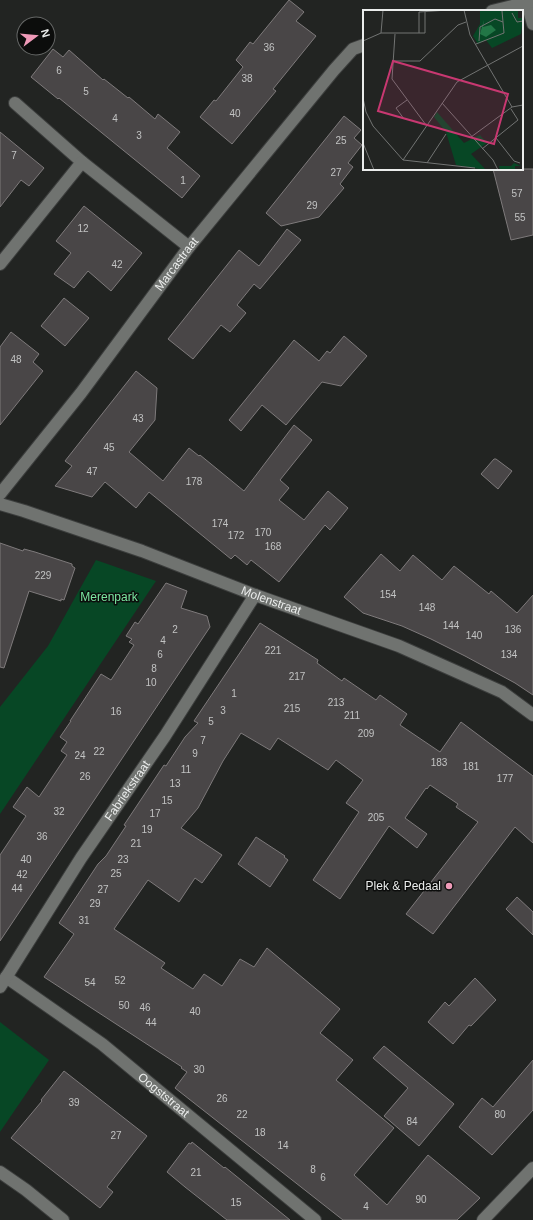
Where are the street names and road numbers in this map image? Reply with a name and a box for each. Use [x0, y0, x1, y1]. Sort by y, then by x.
street label: Marcastraat [152, 234, 202, 294]
street label: Molenstraat [239, 583, 304, 618]
street label: Fabriekstraat [102, 757, 153, 824]
street label: Oogststraat [135, 1070, 193, 1121]

